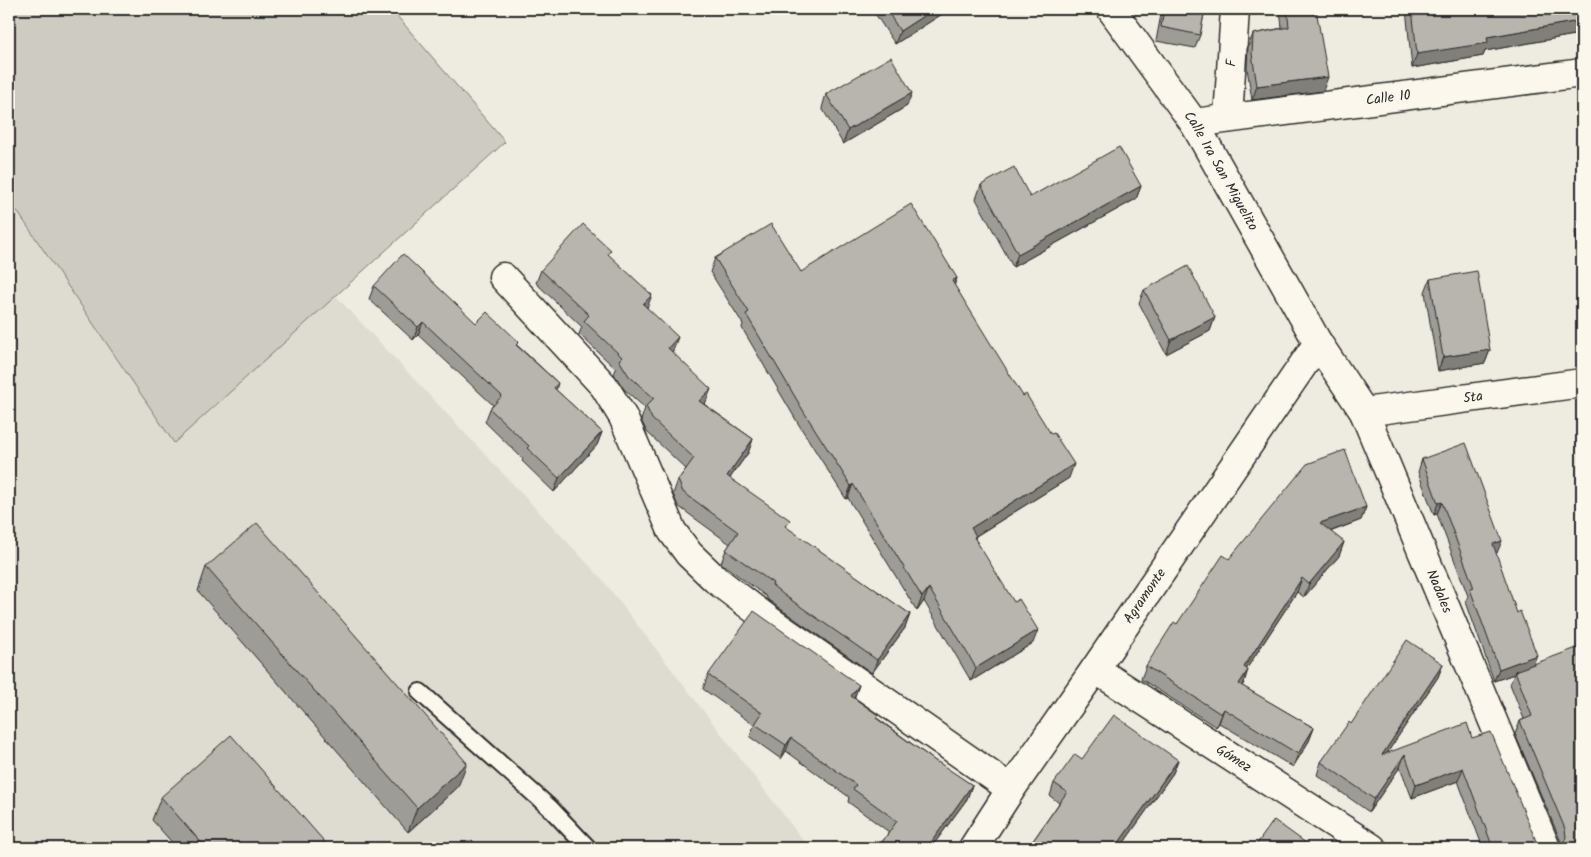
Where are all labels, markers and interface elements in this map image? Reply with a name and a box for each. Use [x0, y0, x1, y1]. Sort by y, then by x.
street label: F [1220, 57, 1243, 67]
street label: Calle 10 [1365, 84, 1412, 112]
street label: Calle 1ra San Miguelito [1178, 106, 1264, 235]
street label: 5ta [1462, 385, 1484, 410]
street label: Agramonte [1118, 563, 1172, 628]
street label: Nadales [1420, 566, 1458, 617]
street label: Gómez [1211, 739, 1256, 778]

